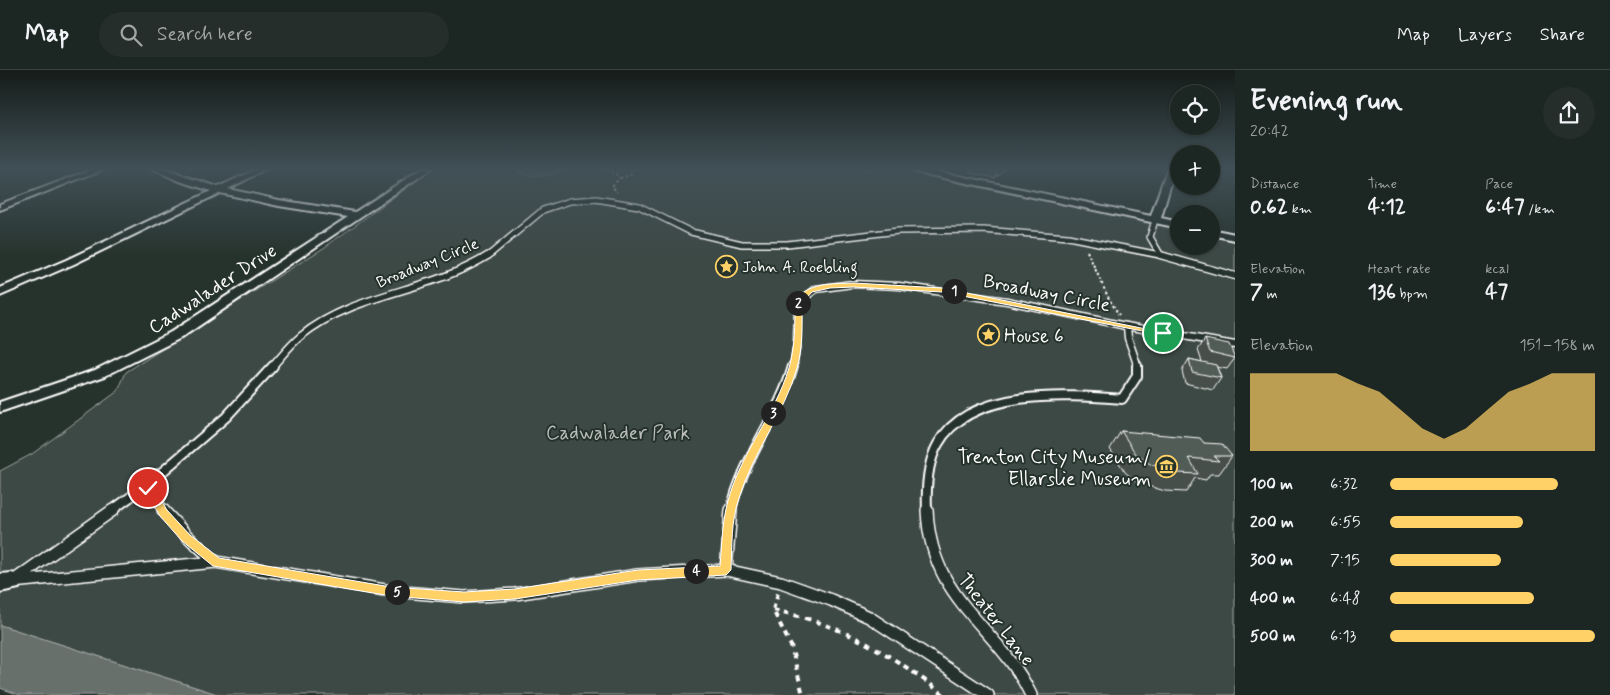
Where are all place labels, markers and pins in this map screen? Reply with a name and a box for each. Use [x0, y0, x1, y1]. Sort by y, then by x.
place icon: John A. Roebling [714, 254, 738, 278]
place label: John A. Roebling [742, 257, 858, 279]
pin: 1 [942, 278, 966, 304]
pin: 2 [786, 290, 810, 316]
pin [1142, 312, 1184, 354]
place icon: House 6 [976, 323, 1000, 347]
place label: House 6 [1004, 324, 1064, 349]
pin: 3 [760, 400, 786, 426]
place label: Trenton City Museum/ Ellarslie Museum [957, 445, 1151, 492]
museum icon: Trenton City Museum/ Ellarslie Museum [1155, 455, 1179, 479]
pin [127, 467, 169, 509]
pin: 4 [684, 558, 708, 584]
pin: 5 [384, 580, 410, 604]

